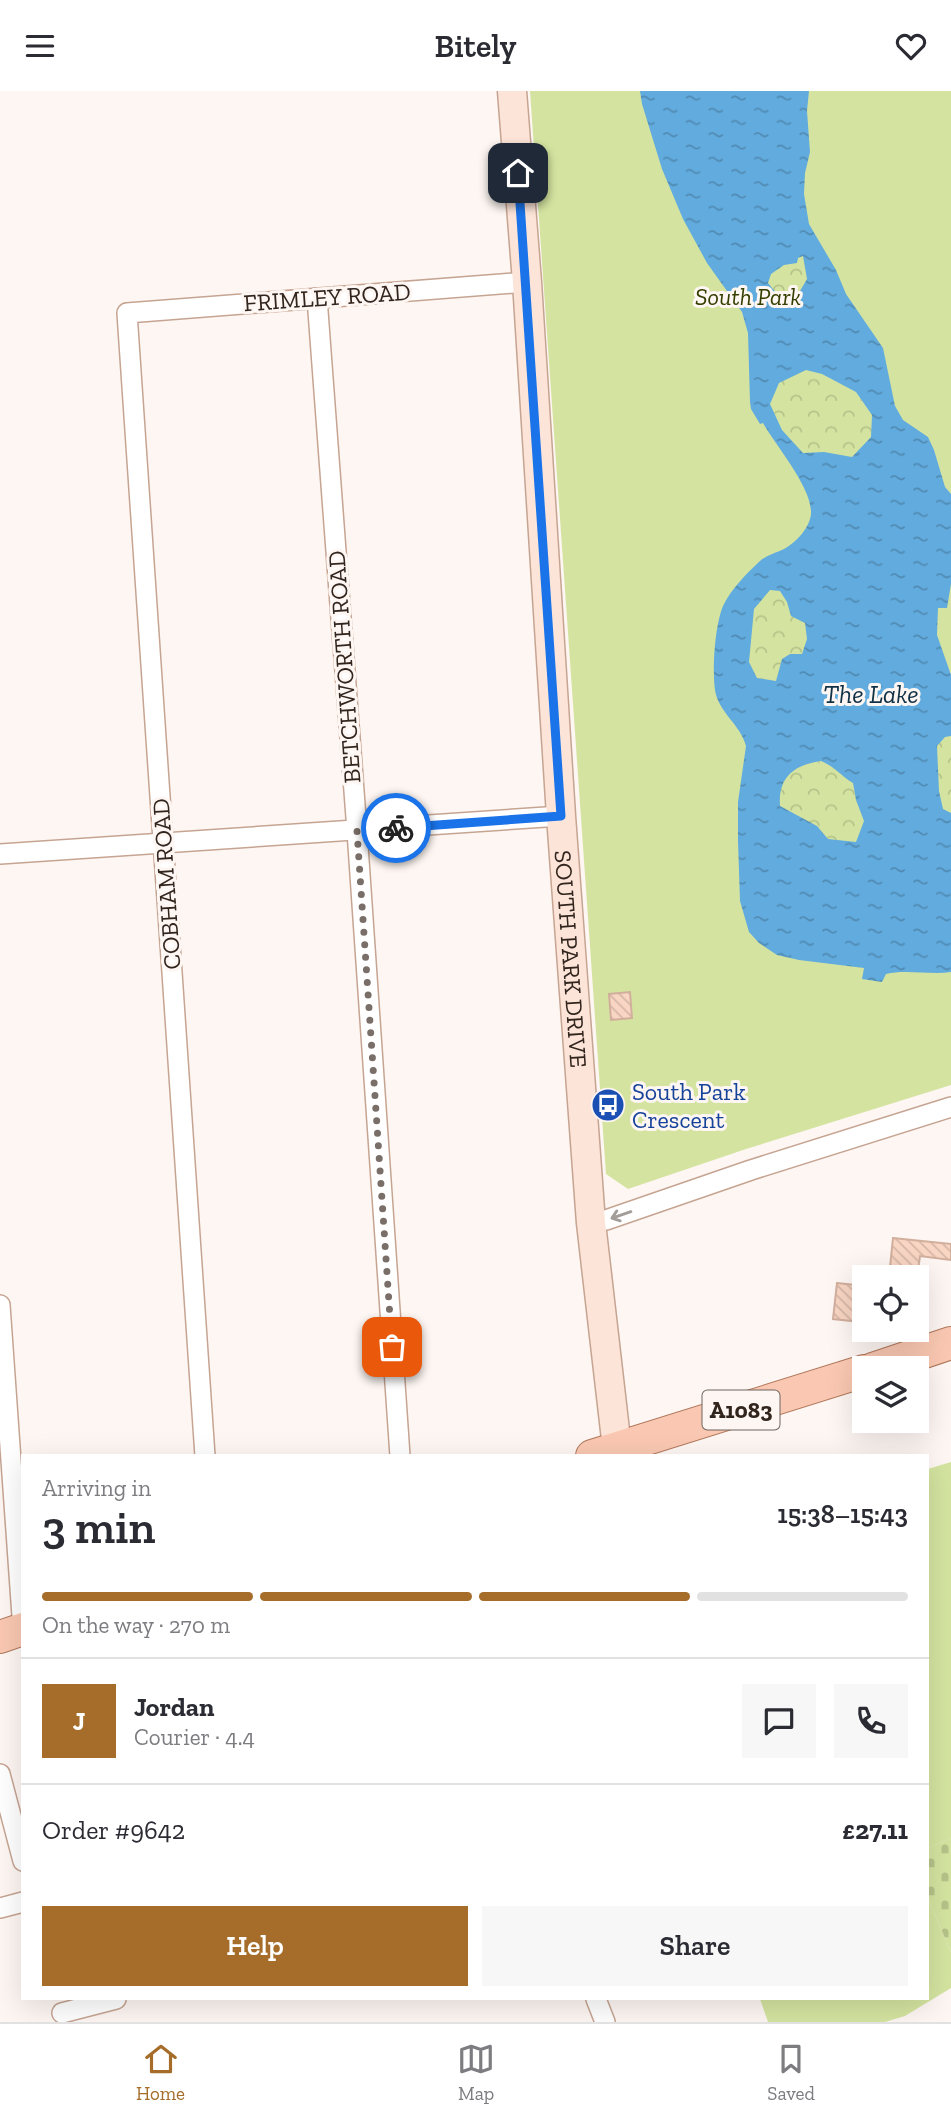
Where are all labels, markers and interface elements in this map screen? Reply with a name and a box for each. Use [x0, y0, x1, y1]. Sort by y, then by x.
icon: menu [21, 27, 59, 65]
text: Bitely [435, 27, 516, 65]
icon: heart [892, 27, 930, 65]
pin [488, 143, 548, 203]
icon: home [499, 154, 537, 192]
street label: FRIMLEY ROAD [242, 277, 412, 317]
park label: South Park [695, 282, 801, 311]
street label: BETCHWORTH ROAD [321, 550, 367, 784]
water label: The Lake [823, 678, 919, 710]
courier [361, 793, 431, 863]
street label: COBHAM ROAD [146, 798, 186, 970]
icon: bike [377, 809, 415, 847]
street label: SOUTH PARK DRIVE [549, 849, 594, 1069]
place label: South Park Crescent [632, 1077, 746, 1134]
bus stop icon: South Park Crescent [589, 1086, 627, 1124]
one-way arrow [611, 1210, 633, 1222]
map controls [852, 1265, 929, 1433]
button: locate [852, 1265, 929, 1342]
pin [362, 1317, 422, 1377]
icon: bag [373, 1328, 411, 1366]
button: layers [852, 1356, 929, 1433]
road number: A1083 [702, 1391, 780, 1429]
text: Arriving in [42, 1474, 151, 1502]
text: 15:38–15:43 [777, 1498, 908, 1530]
text: 3 min [42, 1500, 155, 1555]
text: On the way · 270 m [42, 1611, 230, 1639]
button: chat [742, 1684, 816, 1758]
button: phone [834, 1684, 908, 1758]
text: Jordan [134, 1691, 214, 1723]
text: J [73, 1705, 85, 1737]
text: Courier · 4.4 [134, 1723, 255, 1751]
text: Order #9642 [42, 1814, 185, 1846]
text: £27.11 [842, 1814, 908, 1846]
button: Help [42, 1906, 468, 1986]
button: Share [482, 1906, 908, 1986]
tab: Home [136, 2040, 185, 2105]
tab: Map [457, 2040, 495, 2105]
tab: Saved [767, 2040, 815, 2105]

